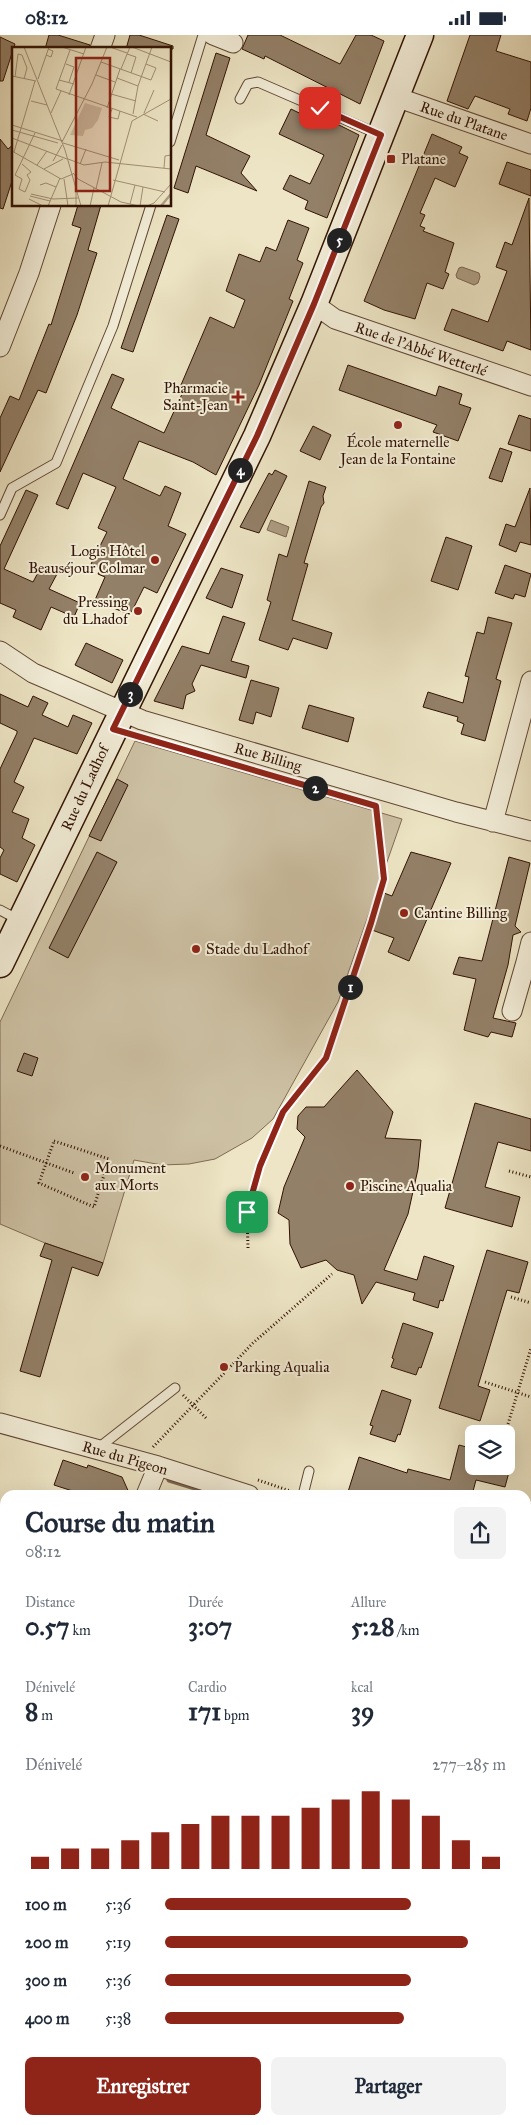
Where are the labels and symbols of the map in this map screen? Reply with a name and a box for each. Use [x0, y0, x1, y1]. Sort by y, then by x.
inset map [12, 47, 171, 206]
pin [299, 87, 341, 129]
street label: Rue du Platane [418, 98, 510, 144]
place label: Platane [401, 150, 446, 168]
marker: Platane [385, 153, 397, 165]
pin: 5 [326, 227, 352, 253]
street label: Rue de l'Abbé Wetterlé [352, 318, 490, 380]
place label: Pharmacie Saint-Jean [163, 379, 228, 415]
marker: Pharmacie Saint-Jean [232, 391, 244, 403]
marker: École maternelle Jean de la Fontaine [392, 419, 404, 431]
place label: École maternelle Jean de la Fontaine [338, 432, 456, 469]
pin: 4 [228, 457, 252, 483]
place label: Logis Hôtel Beauséjour Colmar [28, 542, 146, 577]
marker: Logis Hôtel Beauséjour Colmar [149, 554, 161, 566]
place label: Pressing du Lhadof [63, 593, 131, 628]
marker: Pressing du Lhadof [132, 605, 144, 617]
pin: 3 [118, 681, 142, 707]
street label: Rue Billing [232, 739, 305, 775]
street label: Rue du Ladhof [57, 740, 114, 834]
pin: 2 [302, 775, 328, 801]
place label: Cantine Billing [414, 904, 508, 922]
marker: Cantine Billing [398, 907, 410, 919]
place label: Stade du Ladhof [206, 940, 311, 958]
marker: Stade du Ladhof [190, 943, 202, 955]
pin: 1 [338, 975, 362, 999]
place label: Monument aux Morts [95, 1159, 167, 1194]
marker: Monument aux Morts [79, 1171, 91, 1183]
place label: Piscine Aqualia [360, 1177, 453, 1196]
marker: Piscine Aqualia [344, 1180, 356, 1192]
pin [226, 1191, 268, 1233]
place label: Parking Aqualia [234, 1358, 330, 1377]
marker: Parking Aqualia [218, 1361, 230, 1373]
street label: Rue du Pigeon [80, 1437, 170, 1479]

